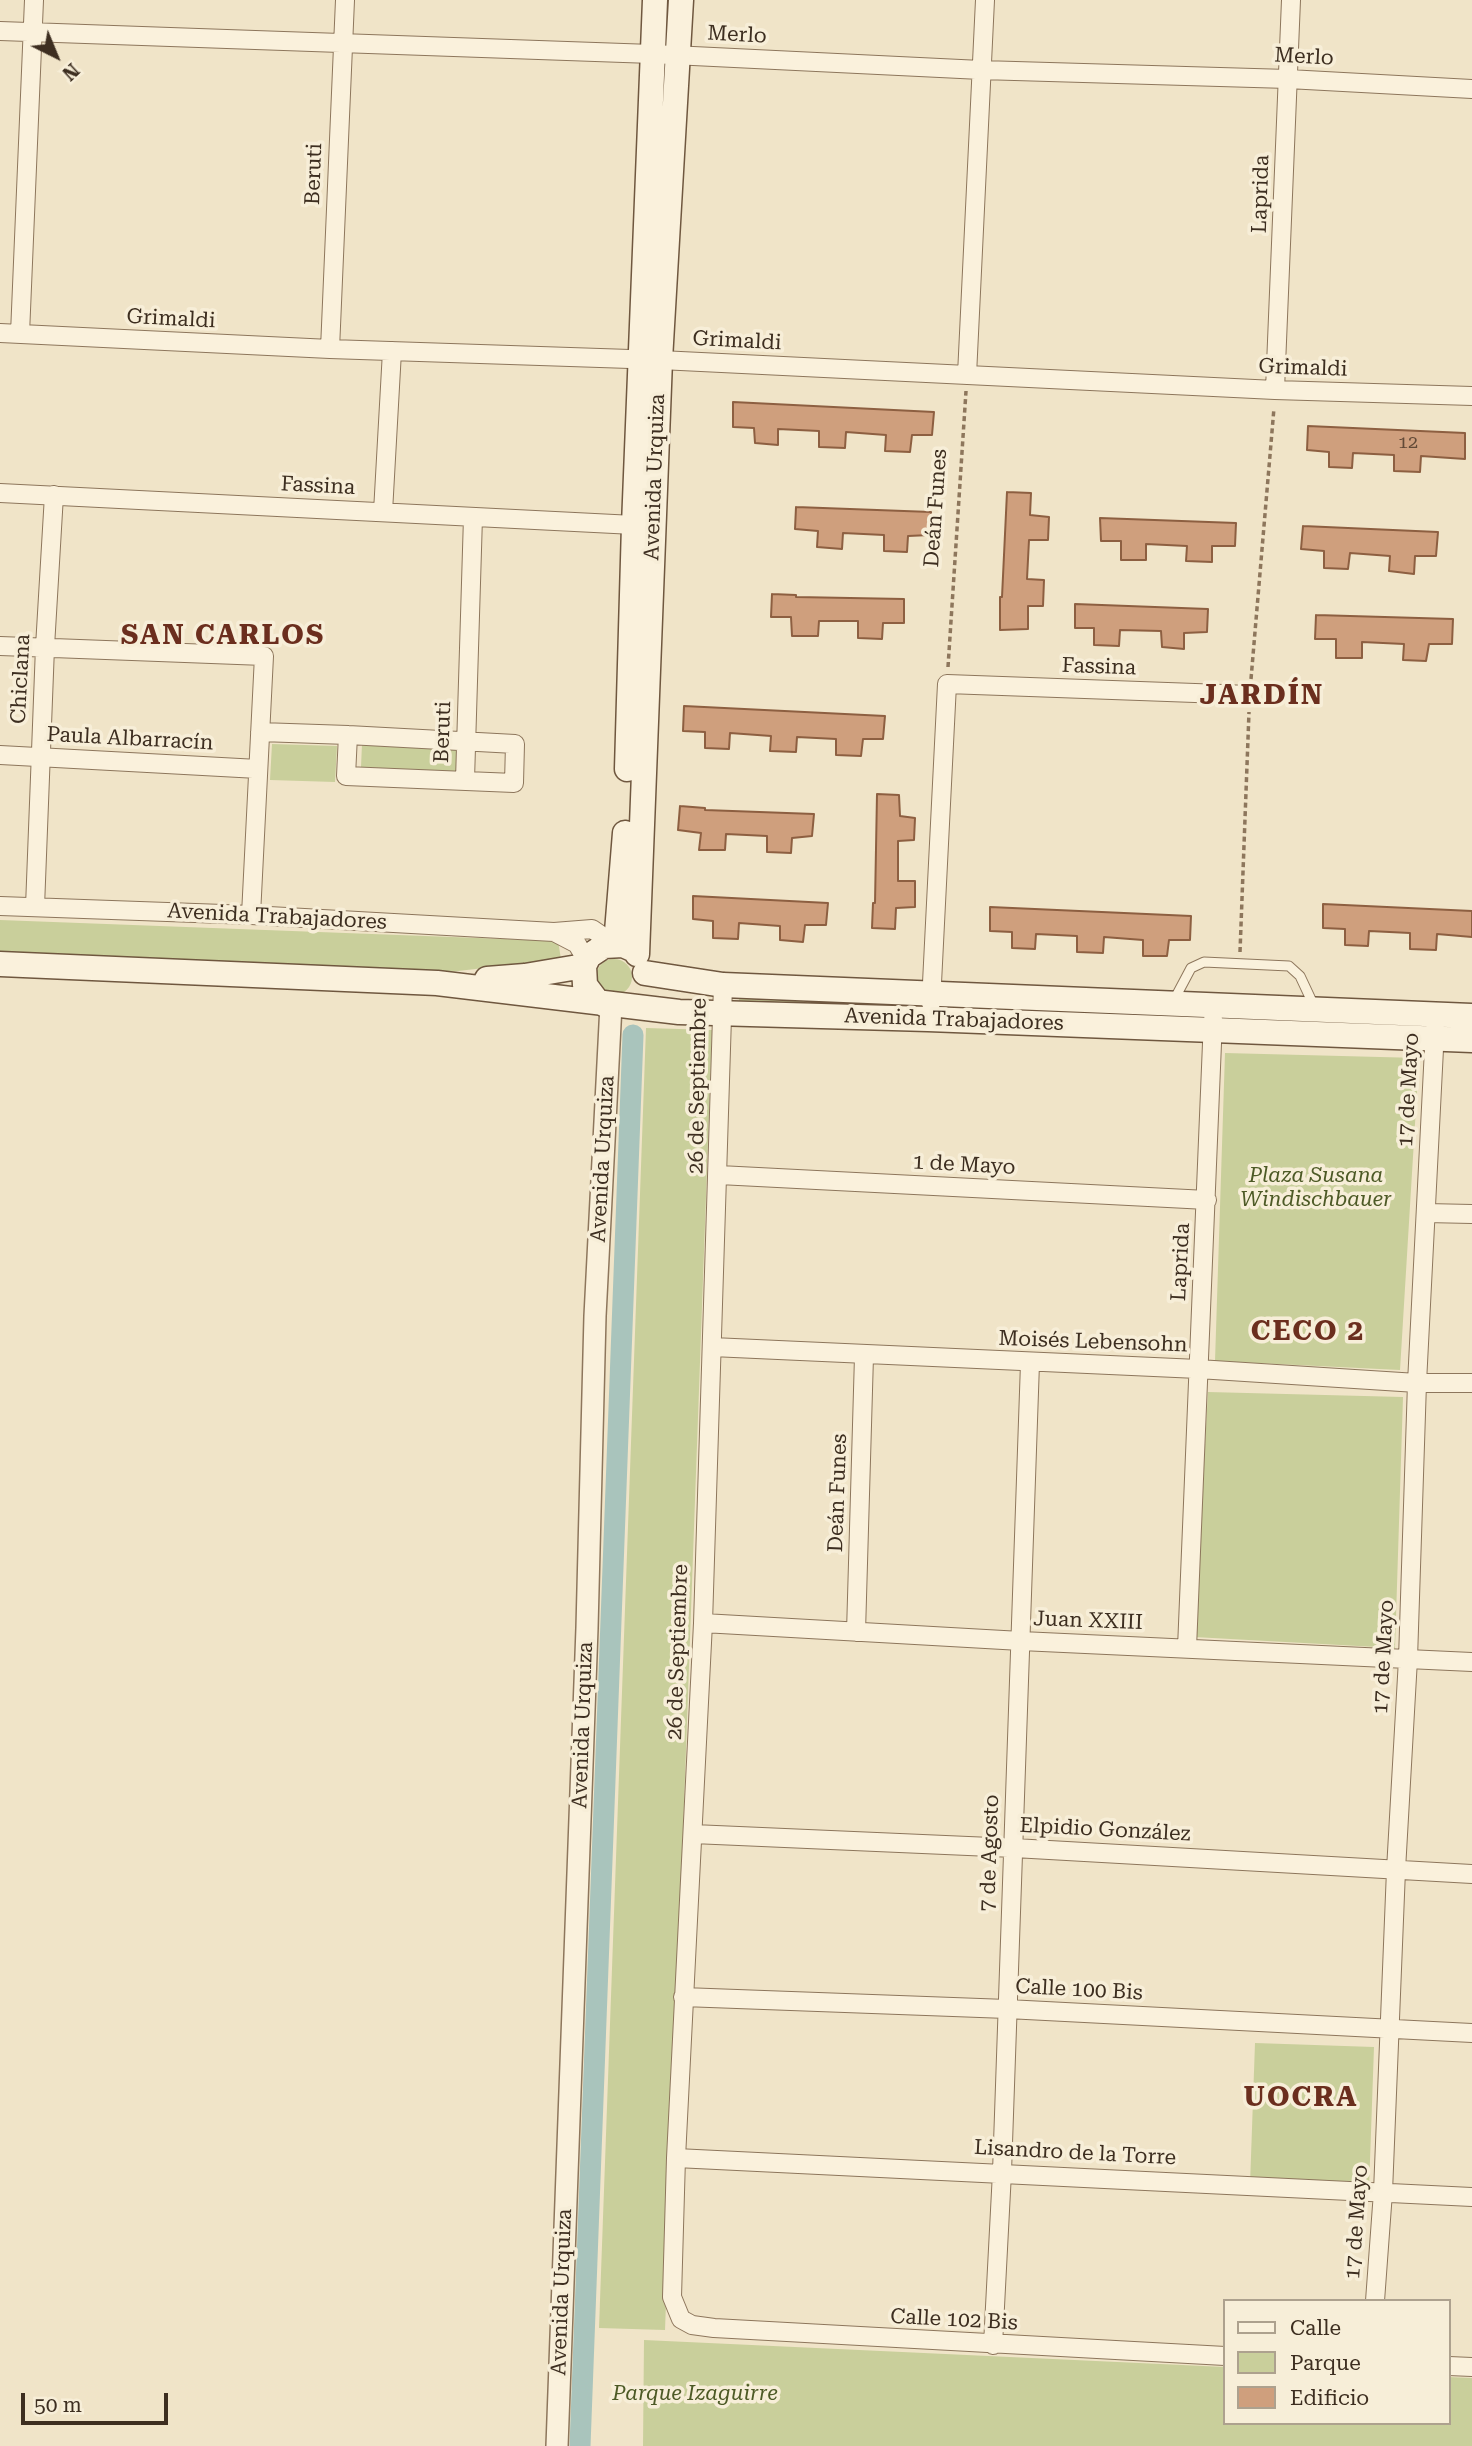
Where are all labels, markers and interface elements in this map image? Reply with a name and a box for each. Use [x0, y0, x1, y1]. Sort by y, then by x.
north arrow [21, 21, 91, 91]
street label: Merlo [707, 21, 767, 49]
street label: Merlo [1274, 43, 1334, 71]
text: N [57, 58, 84, 85]
street label: Beruti [300, 143, 328, 205]
street label: Laprida [1247, 154, 1275, 234]
street label: Grimaldi [126, 304, 216, 334]
street label: Grimaldi [692, 326, 782, 356]
street label: Grimaldi [1258, 354, 1348, 382]
street label: Avenida Urquiza [639, 393, 671, 561]
house number: 12 [1398, 432, 1418, 454]
street label: Deán Funes [919, 448, 953, 568]
street label: Fassina [280, 471, 356, 501]
district label: SAN CARLOS [122, 619, 324, 653]
street label: Chiclana [6, 633, 36, 725]
street label: Fassina [1061, 653, 1137, 681]
district label: JARDÍN [1200, 679, 1324, 713]
street label: Beruti [429, 701, 457, 763]
street label: Paula Albarracín [46, 722, 214, 756]
street label: Avenida Trabajadores [167, 899, 387, 935]
street label: 26 de Septiembre [684, 998, 712, 1174]
street label: Avenida Trabajadores [844, 1004, 1064, 1036]
street label: 17 de Mayo [1393, 1032, 1425, 1148]
street label: Avenida Urquiza [586, 1075, 620, 1243]
street label: 1 de Mayo [912, 1150, 1016, 1180]
park label: Plaza Susana Windischbauer [1240, 1163, 1392, 1213]
street label: Laprida [1166, 1222, 1196, 1302]
district label: CECO 2 [1251, 1315, 1365, 1349]
street label: Moisés Lebensohn [998, 1326, 1188, 1358]
street label: Deán Funes [823, 1433, 853, 1553]
street label: 26 de Septiembre [662, 1564, 694, 1740]
street label: 17 de Mayo [1368, 1599, 1400, 1715]
street label: Juan XXIII [1033, 1606, 1143, 1636]
street label: Avenida Urquiza [567, 1641, 599, 1809]
street label: 7 de Agosto [975, 1794, 1005, 1912]
street label: Elpidio González [1019, 1813, 1191, 1847]
street label: Calle 100 Bis [1015, 1974, 1143, 2006]
district label: UOCRA [1244, 2081, 1358, 2115]
street label: Lisandro de la Torre [973, 2135, 1177, 2171]
street label: 17 de Mayo [1340, 2164, 1374, 2280]
street label: Avenida Urquiza [546, 2208, 578, 2376]
legend [1224, 2299, 1451, 2425]
street label: Calle 102 Bis [890, 2304, 1018, 2336]
text: Calle [1290, 2316, 1341, 2340]
text: Parque [1290, 2351, 1361, 2375]
scale bar [24, 2380, 172, 2424]
park label: Parque Izaguirre [612, 2381, 778, 2407]
text: Edificio [1290, 2386, 1369, 2410]
text: 50 m [34, 2393, 82, 2417]

